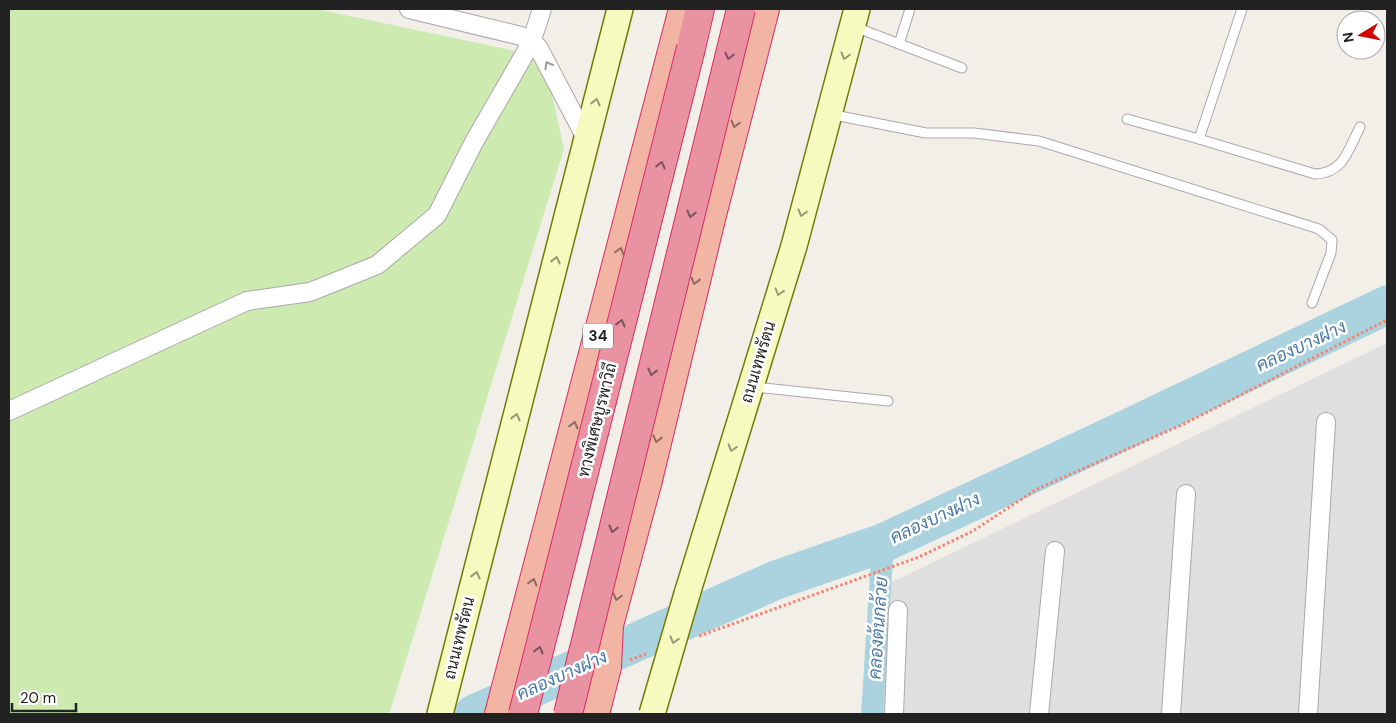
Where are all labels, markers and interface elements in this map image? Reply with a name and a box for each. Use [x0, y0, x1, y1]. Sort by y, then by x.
north arrow [1336, 10, 1386, 60]
text: N [1338, 31, 1358, 44]
one-way arrow [840, 51, 851, 60]
one-way arrow [725, 52, 735, 60]
one-way arrow [545, 62, 555, 71]
one-way arrow [590, 98, 601, 107]
one-way arrow [730, 119, 741, 128]
one-way arrow [655, 161, 666, 170]
one-way arrow [798, 208, 808, 216]
one-way arrow [686, 209, 697, 218]
one-way arrow [614, 246, 625, 255]
one-way arrow [550, 255, 561, 264]
one-way arrow [691, 277, 701, 285]
one-way arrow [775, 288, 785, 296]
water label: คลองบางฝาง [1252, 315, 1350, 377]
one-way arrow [616, 319, 626, 327]
street label: ถนนเทพรัตน [736, 319, 780, 405]
road number: 34 [583, 324, 613, 348]
street label: ทางพิเศษบูรพาวิถี [572, 360, 622, 480]
one-way arrow [647, 367, 658, 376]
one-way arrow [510, 413, 521, 422]
one-way arrow [569, 421, 579, 430]
one-way arrow [652, 435, 663, 444]
one-way arrow [727, 443, 737, 451]
water label: คลองบางฝาง [886, 487, 984, 549]
one-way arrow [608, 525, 619, 534]
one-way arrow [470, 571, 480, 579]
water label: คลองต้นกล้วย [862, 576, 894, 680]
one-way arrow [528, 579, 538, 587]
one-way arrow [612, 592, 622, 600]
street label: ถนนเทพรัตน [439, 595, 479, 681]
one-way arrow [669, 636, 679, 644]
water label: คลองบางฝาง [513, 644, 611, 706]
one-way arrow [533, 646, 544, 654]
scale bar [12, 680, 76, 712]
text: 20 m [20, 688, 56, 708]

